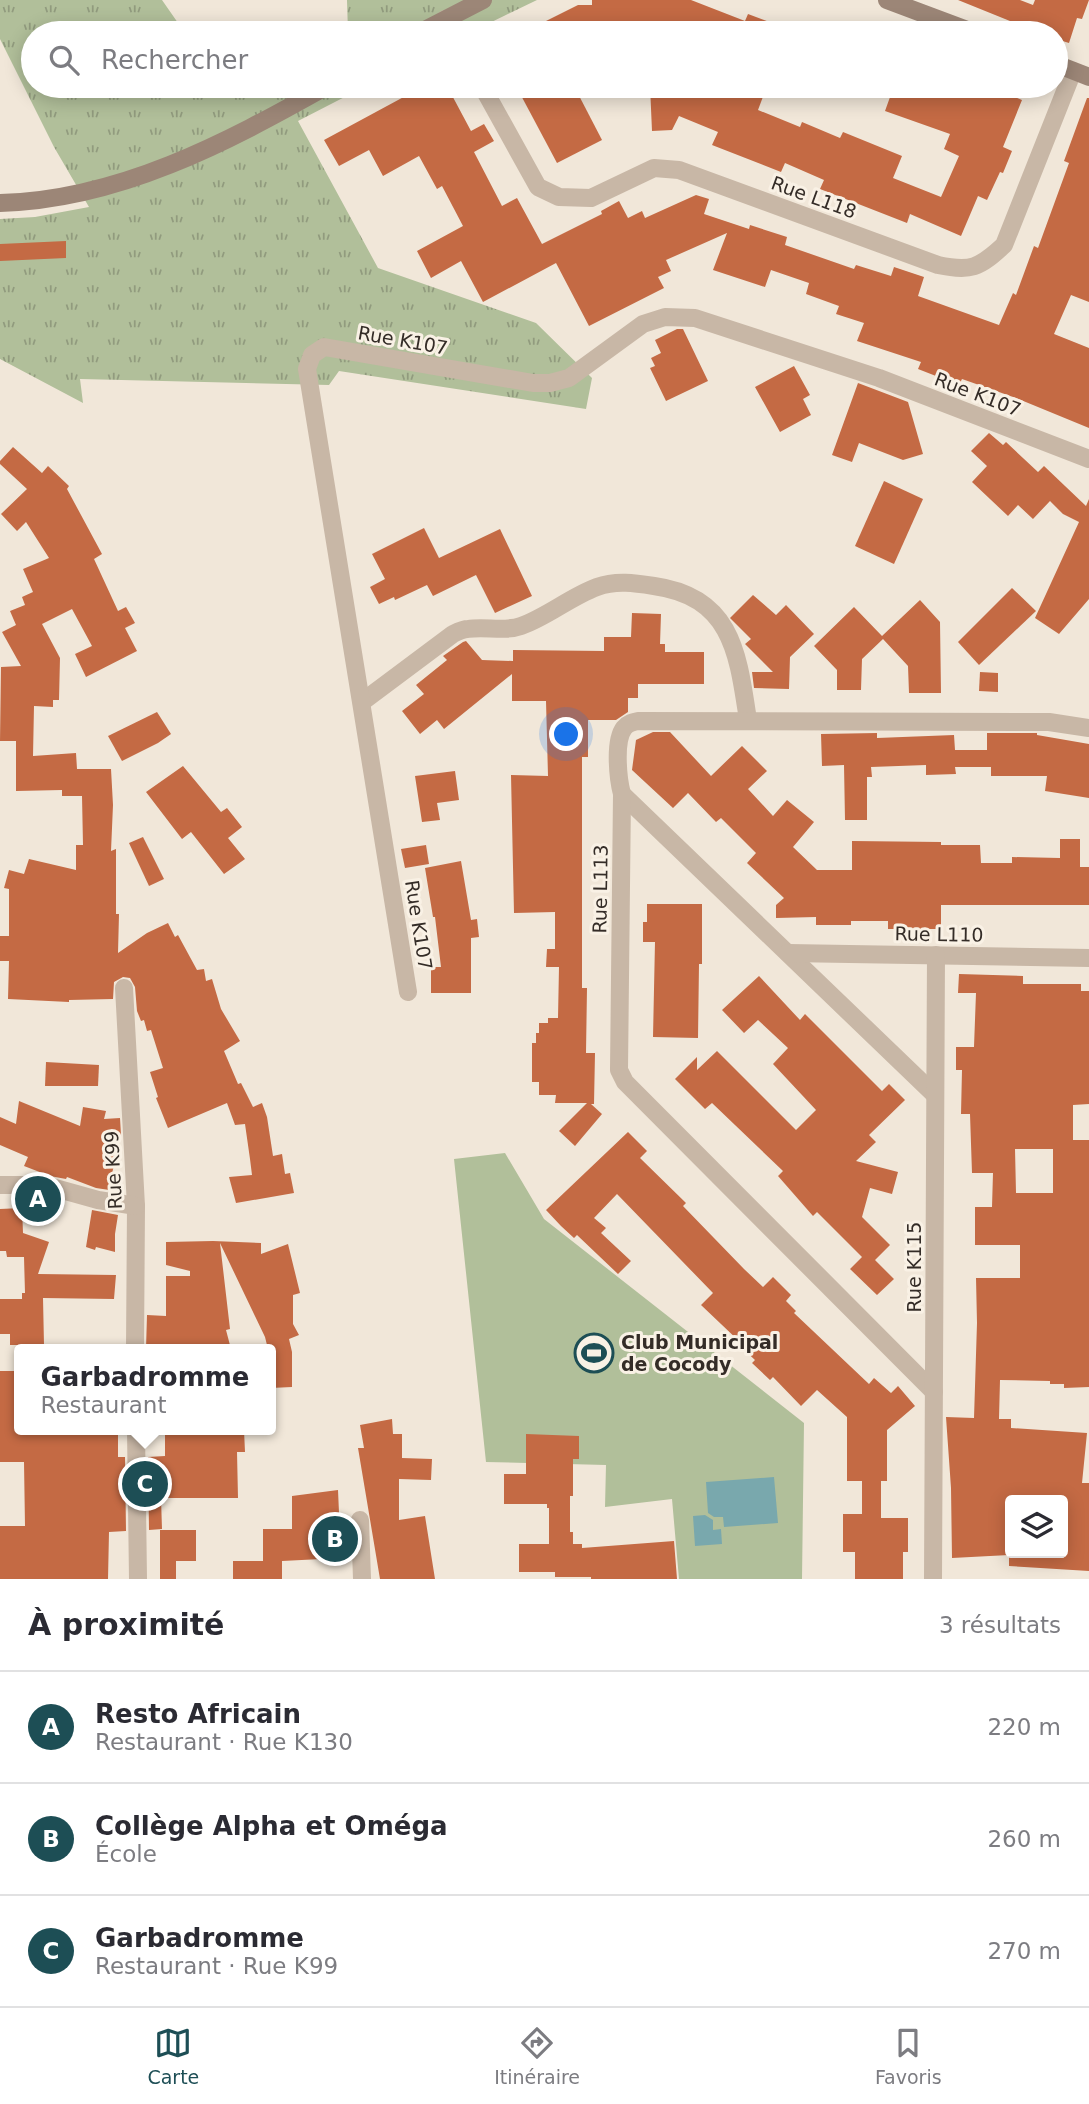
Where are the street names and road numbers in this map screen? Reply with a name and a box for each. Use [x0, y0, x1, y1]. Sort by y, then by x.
street label: Rue L118 [768, 171, 860, 223]
street label: Rue K107 [356, 321, 450, 359]
street label: Rue K107 [932, 367, 1024, 421]
street label: Rue L113 [588, 844, 612, 934]
street label: Rue K107 [401, 878, 437, 972]
street label: Rue L110 [894, 922, 984, 946]
street label: Rue K99 [100, 1130, 126, 1210]
street label: Rue K115 [903, 1222, 925, 1312]

